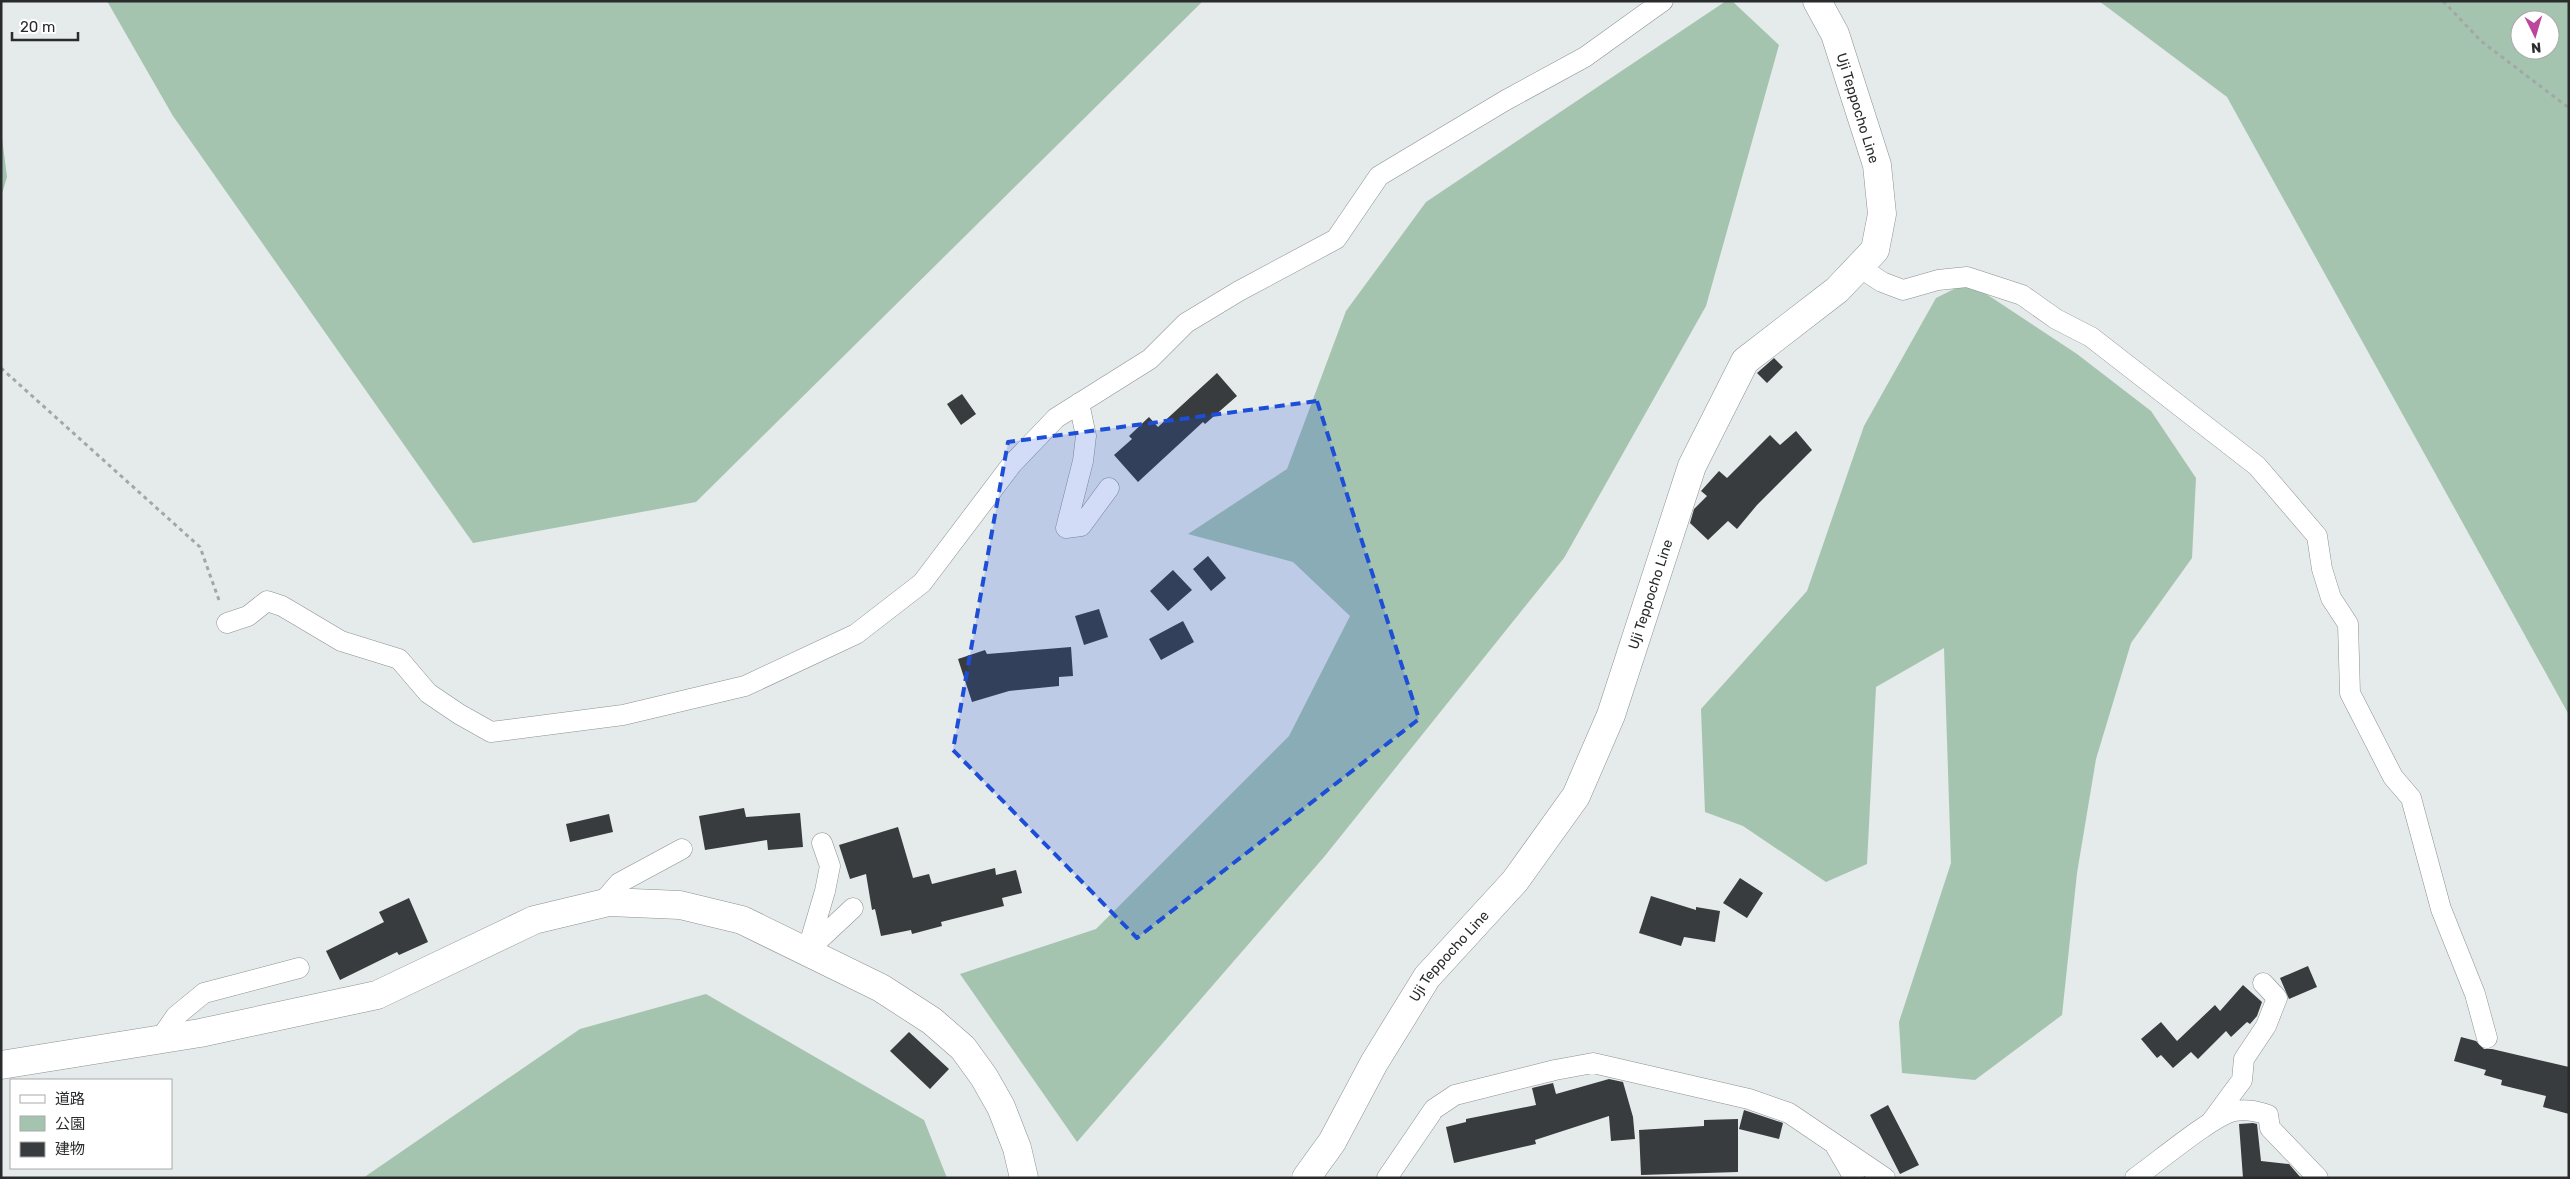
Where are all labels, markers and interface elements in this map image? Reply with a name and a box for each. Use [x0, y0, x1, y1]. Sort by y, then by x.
scale bar [12, 10, 79, 42]
north arrow [2510, 10, 2560, 60]
text: 20 m [20, 18, 55, 36]
text: N [2530, 39, 2542, 56]
street label: Uji Teppocho Line [1833, 51, 1882, 166]
street label: Uji Teppocho Line [1625, 537, 1677, 651]
street label: Uji Teppocho Line [1406, 907, 1493, 1005]
legend [10, 1079, 172, 1169]
text: 道路 [55, 1090, 85, 1108]
text: 公園 [55, 1115, 85, 1133]
text: 建物 [55, 1140, 85, 1158]

